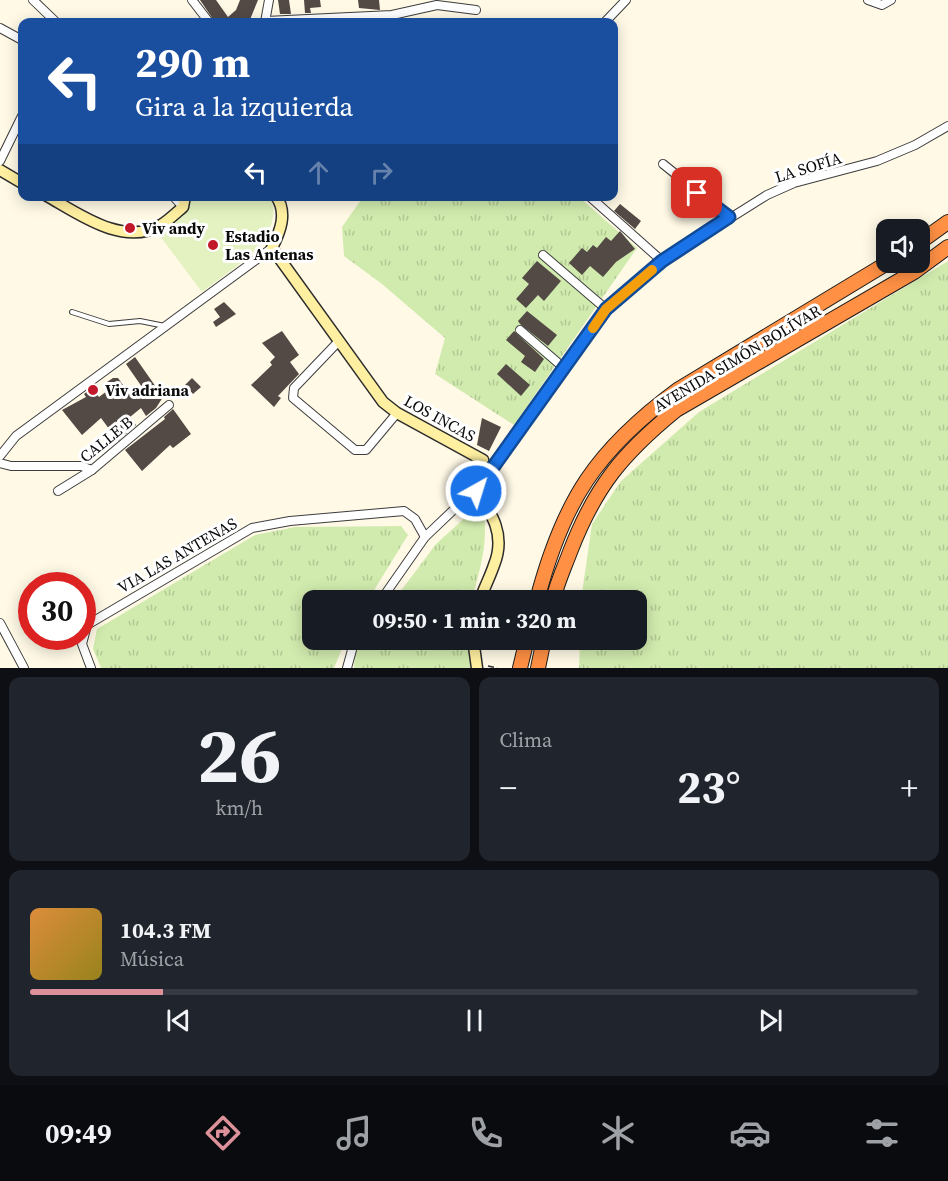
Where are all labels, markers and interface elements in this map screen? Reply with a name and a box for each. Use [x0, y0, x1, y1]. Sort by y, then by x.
text: 290 m [135, 33, 250, 91]
icon: left [36, 42, 114, 120]
text: Gira a la izquierda [135, 88, 353, 125]
street label: LA SOFÍA [772, 146, 844, 188]
icon: left [239, 156, 272, 189]
icon: ahead [302, 156, 335, 189]
icon: right [365, 156, 398, 189]
pin [671, 167, 722, 218]
icon: arrive [680, 176, 713, 209]
place label: Viv andy [142, 217, 205, 239]
map controls [876, 219, 930, 273]
button: sound [876, 219, 930, 273]
marker: Viv andy [123, 221, 137, 235]
place label: Estadio Las Antenas [225, 225, 314, 265]
marker: Estadio Las Antenas [206, 238, 220, 252]
street label: AVENIDA SIMÓN BOLÍVAR [649, 299, 825, 417]
place label: Viv adriana [105, 379, 189, 401]
marker: Viv adriana [86, 383, 100, 397]
street label: LOS INCAS [400, 389, 480, 447]
street label: CALLE B [75, 411, 137, 467]
position arrow [444, 459, 508, 523]
street label: VIA LAS ANTENAS [113, 512, 241, 598]
speed limit sign: 30 [18, 572, 96, 650]
text: 09:50 · 1 min · 320 m [373, 605, 576, 635]
text: 26 [197, 701, 282, 808]
text: Clima [500, 726, 552, 754]
text: 23° [677, 756, 741, 818]
text: − [500, 765, 517, 810]
text: + [900, 765, 918, 810]
text: km/h [215, 794, 263, 822]
text: 104.3 FM [120, 915, 211, 945]
text: Música [120, 945, 184, 973]
icon: previous [162, 1004, 195, 1037]
icon: pause [458, 1004, 491, 1037]
icon: next [754, 1004, 787, 1037]
icon: directions [202, 1112, 244, 1154]
icon: music [333, 1112, 375, 1154]
icon: phone [465, 1112, 507, 1154]
icon: climate [597, 1112, 639, 1154]
icon: car [729, 1112, 771, 1154]
icon: filters [861, 1112, 903, 1154]
text: 09:49 [45, 1115, 112, 1152]

